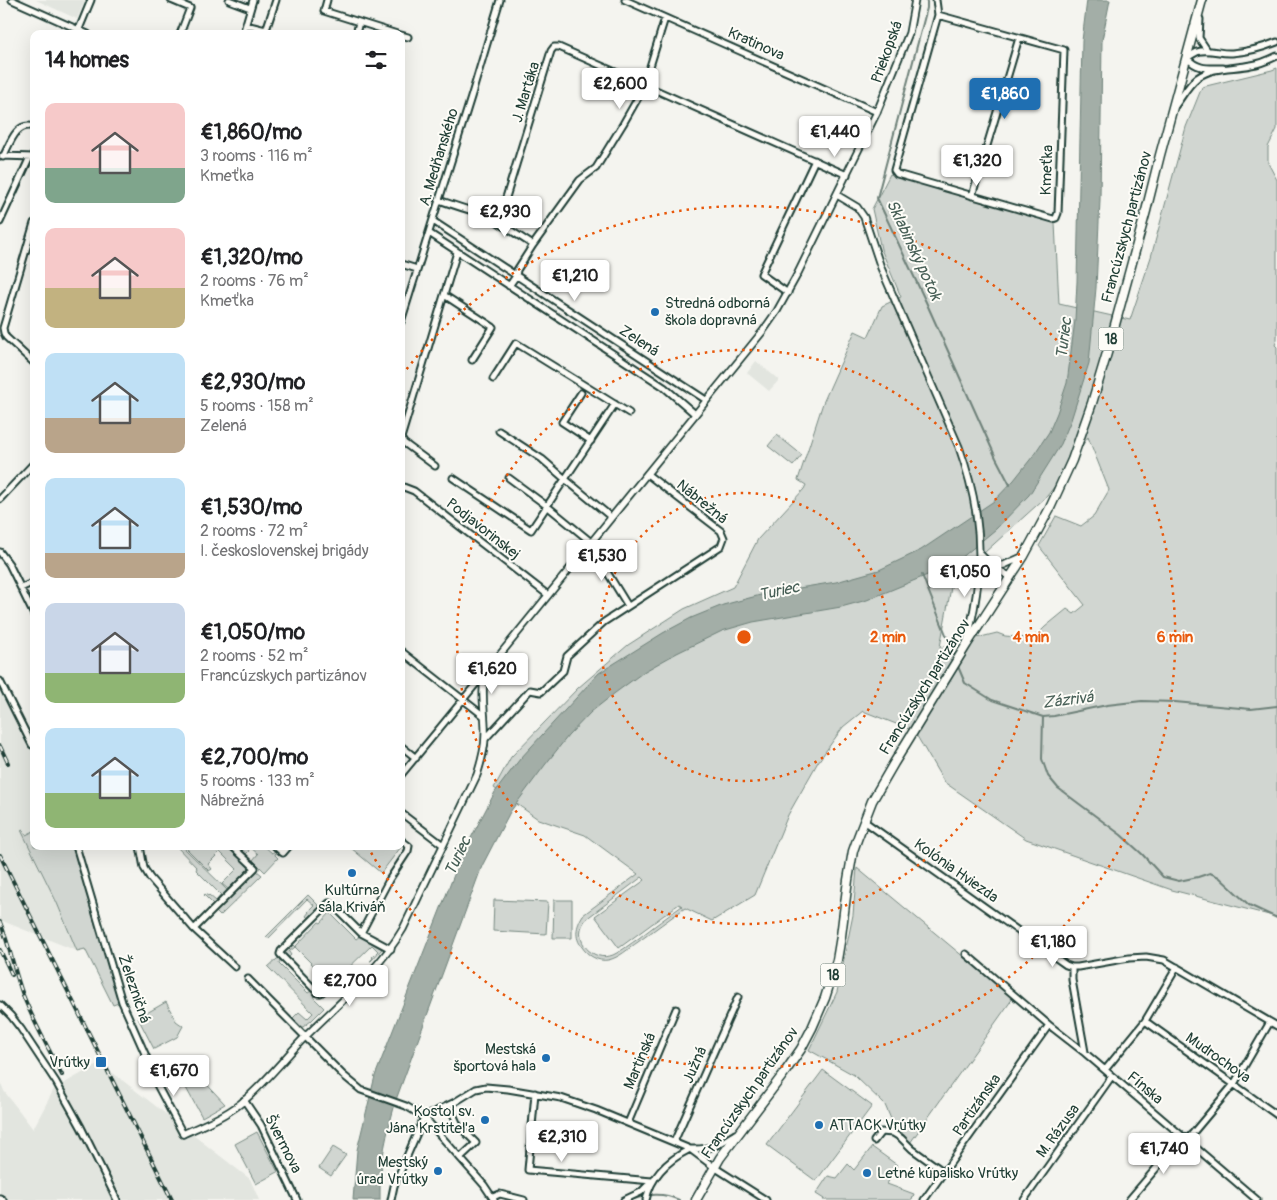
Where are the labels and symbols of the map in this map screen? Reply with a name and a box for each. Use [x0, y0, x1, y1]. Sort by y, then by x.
street label: Priekopská [867, 18, 907, 86]
street label: Kratinova [725, 23, 787, 65]
street label: J. Martáka [508, 59, 544, 125]
pin: €2,600 [579, 68, 661, 110]
pin: €1,860 [964, 78, 1046, 120]
street label: A. Medňanského [415, 106, 463, 208]
pin: €1,440 [794, 116, 876, 158]
pin: €1,320 [936, 144, 1018, 187]
street label: Kmeťka [1037, 144, 1057, 196]
street label: Francúzskych partizánov [1098, 149, 1156, 305]
pin: €2,930 [464, 196, 546, 238]
water label: Sklabinský potok [882, 197, 947, 305]
pin: €1,210 [534, 260, 616, 302]
place label: Stredná odborná škola dopravná [665, 294, 770, 330]
marker: Stredná odborná škola dopravná [649, 306, 661, 318]
water label: Turiec [1052, 316, 1077, 360]
street label: Zelená [615, 321, 663, 361]
road number: 18 [1098, 328, 1124, 350]
street label: Nábrežná [673, 476, 731, 528]
street label: Podjavorinskej [442, 494, 524, 564]
pin: €1,530 [561, 540, 643, 582]
pin: €1,050 [924, 556, 1006, 598]
water label: Turiec [757, 577, 802, 605]
street label: Francúzskych partizánov [875, 615, 975, 758]
centre of rings [735, 628, 753, 646]
text: 2 min [870, 628, 906, 647]
text: 4 min [1013, 628, 1050, 647]
text: 6 min [1157, 628, 1194, 647]
pin: €1,620 [451, 652, 533, 695]
water label: Zázrivá [1042, 687, 1096, 713]
water label: Turiec [440, 832, 476, 879]
street label: Kolónia Hviezda [910, 835, 1002, 907]
marker: Kultúrna sála Kriváň [346, 867, 358, 879]
place label: Kultúrna sála Kriváň [318, 881, 386, 917]
pin: €1,180 [1012, 926, 1094, 968]
street label: Železničná [113, 952, 155, 1026]
pin: €2,700 [309, 964, 391, 1007]
road number: 18 [820, 964, 846, 986]
street label: Francúzskych partizánov [697, 1023, 803, 1163]
street label: Mudrochova [1182, 1029, 1254, 1087]
street label: Martinská [620, 1030, 660, 1092]
place label: Mestská športová hala [453, 1040, 536, 1076]
street label: Južná [679, 1044, 711, 1086]
marker: Mestská športová hala [540, 1052, 552, 1064]
place label: Vrútky [49, 1053, 91, 1072]
pin: €1,670 [133, 1054, 215, 1097]
marker: Vrútky [94, 1055, 108, 1069]
street label: Fínska [1123, 1067, 1167, 1109]
street label: Partizánska [949, 1070, 1005, 1140]
street label: M. Rázusa [1032, 1100, 1084, 1162]
place label: Kostol sv. Jána Krstiteľa [386, 1102, 475, 1138]
street label: Švermova [260, 1111, 306, 1177]
marker: Kostol sv. Jána Krstiteľa [479, 1114, 491, 1126]
place label: ATTACK Vrútky [829, 1116, 926, 1135]
marker: ATTACK Vrútky [813, 1119, 825, 1131]
pin: €2,310 [521, 1120, 603, 1163]
pin: €1,740 [1123, 1132, 1205, 1175]
place label: Mestský úrad Vrútky [356, 1153, 429, 1189]
place label: Letné kúpalisko Vrútky [877, 1164, 1019, 1183]
marker: Mestský úrad Vrútky [432, 1165, 444, 1177]
marker: Letné kúpalisko Vrútky [861, 1167, 873, 1179]

